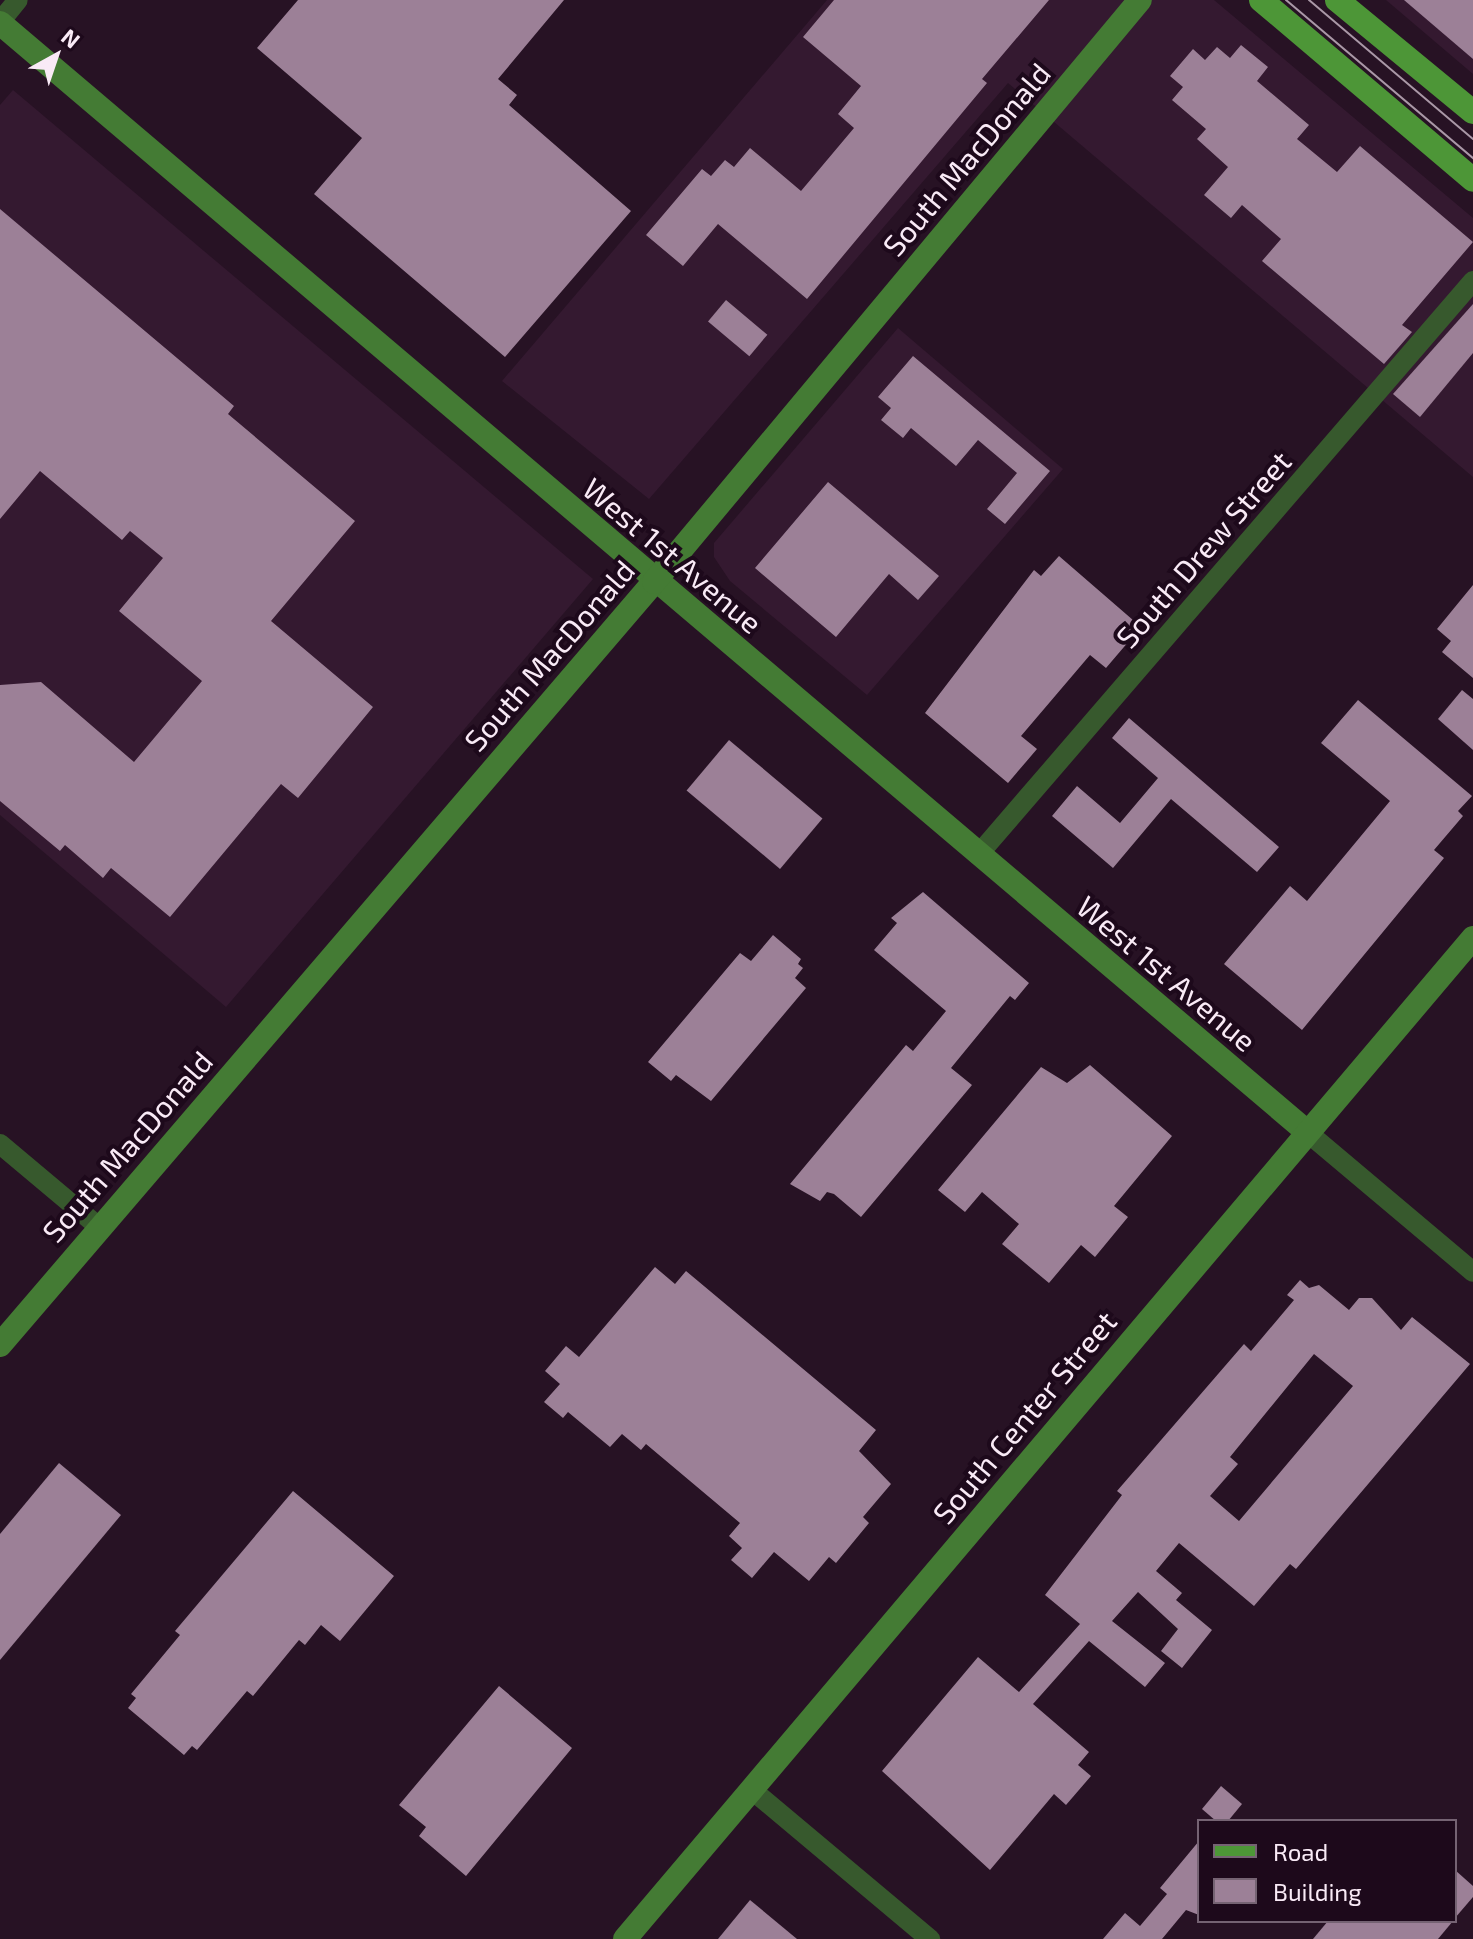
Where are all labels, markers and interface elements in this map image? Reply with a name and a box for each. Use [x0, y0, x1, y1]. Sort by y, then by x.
north arrow [16, 16, 96, 96]
text: N [57, 23, 86, 53]
street label: South MacDonald [875, 55, 1057, 263]
street label: South Drew Street [1108, 443, 1298, 655]
street label: West 1st Avenue [576, 469, 770, 641]
street label: South MacDonald [456, 552, 642, 758]
street label: West 1st Avenue [1070, 887, 1264, 1059]
street label: South MacDonald [34, 1043, 220, 1249]
street label: South Center Street [924, 1303, 1124, 1531]
legend [1197, 1819, 1457, 1923]
text: Road [1273, 1837, 1328, 1866]
text: Building [1273, 1877, 1362, 1906]

